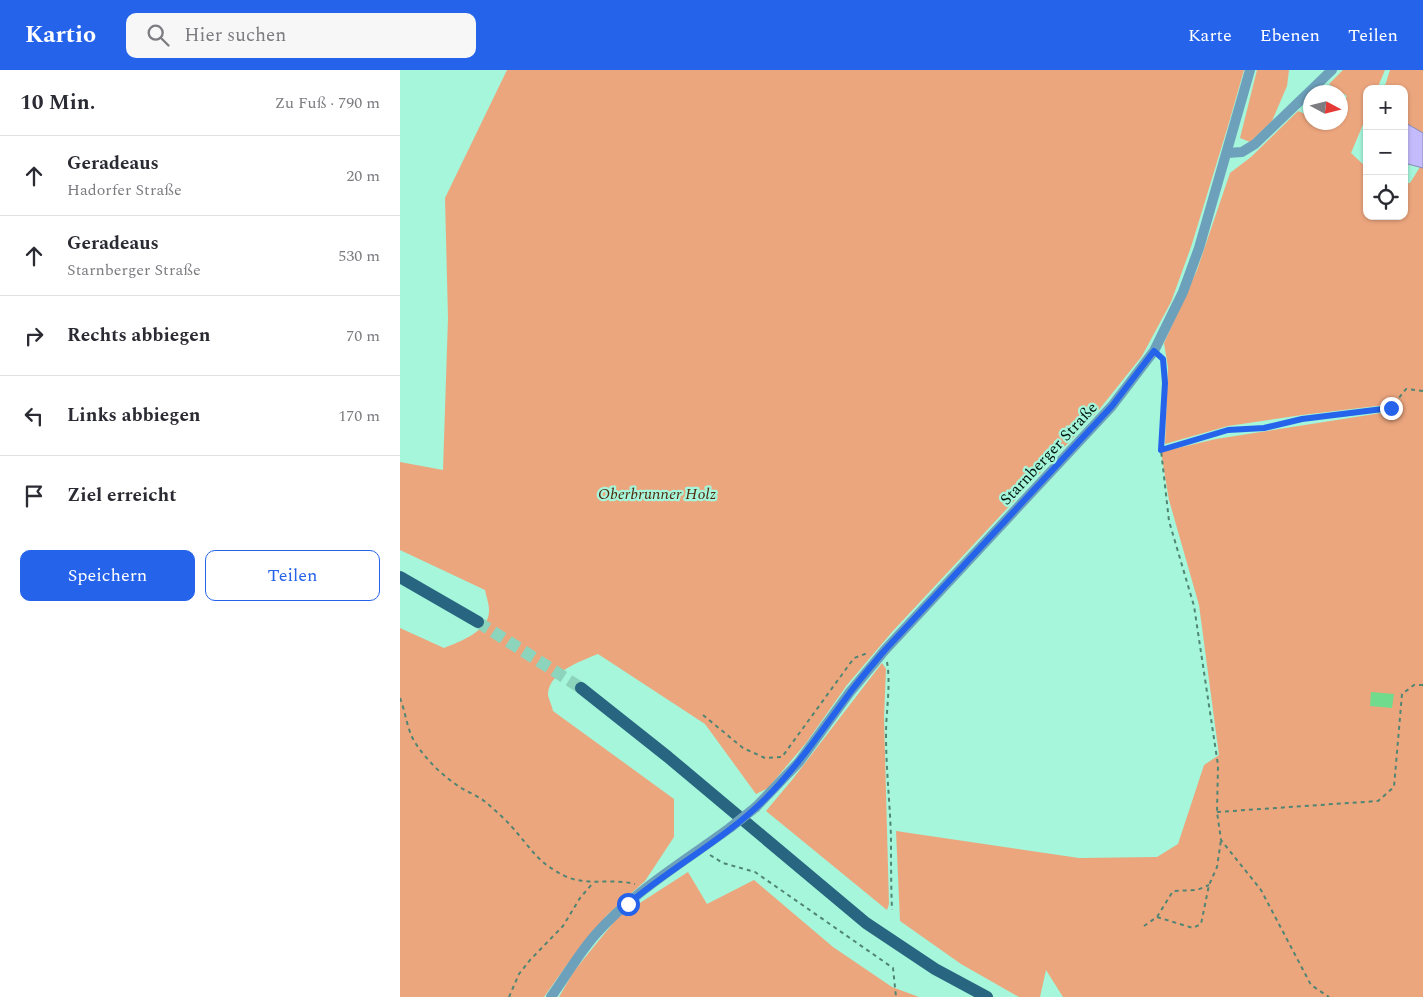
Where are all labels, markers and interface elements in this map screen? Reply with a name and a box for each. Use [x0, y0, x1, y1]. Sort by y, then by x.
search box [126, 13, 476, 58]
text: Kartio [25, 17, 96, 53]
icon: search [144, 21, 172, 49]
text: Hier suchen [184, 21, 286, 50]
text: Karte [1188, 22, 1232, 49]
text: Ebenen [1260, 22, 1320, 49]
text: Teilen [1348, 22, 1398, 49]
north arrow [1303, 85, 1348, 130]
map controls [1363, 85, 1408, 220]
button: + [1363, 85, 1408, 130]
text: 10 Min. [20, 87, 95, 119]
text: Zu Fuß · 790 m [275, 91, 380, 115]
button: − [1363, 130, 1408, 175]
text: Geradeaus [67, 149, 159, 178]
icon: ahead [20, 162, 48, 190]
text: 20 m [346, 164, 380, 188]
button: locate [1363, 175, 1408, 220]
text: Hadorfer Straße [67, 178, 182, 202]
text: Geradeaus [67, 229, 159, 258]
icon: ahead [20, 242, 48, 270]
text: 530 m [338, 244, 380, 268]
text: Starnberger Straße [67, 258, 201, 282]
text: Rechts abbiegen [67, 321, 211, 350]
icon: right [20, 322, 48, 350]
text: 70 m [346, 324, 380, 348]
street label: Starnberger Straße [994, 397, 1103, 511]
route end [1380, 397, 1403, 420]
text: Links abbiegen [67, 401, 201, 430]
icon: left [20, 402, 48, 430]
text: 170 m [338, 404, 380, 428]
text: Ziel erreicht [67, 481, 177, 510]
icon: arrive [20, 482, 48, 510]
park label: Oberbrunner Holz [598, 482, 716, 506]
button: Speichern [20, 550, 195, 601]
button: Teilen [205, 550, 380, 601]
route start [617, 893, 640, 916]

